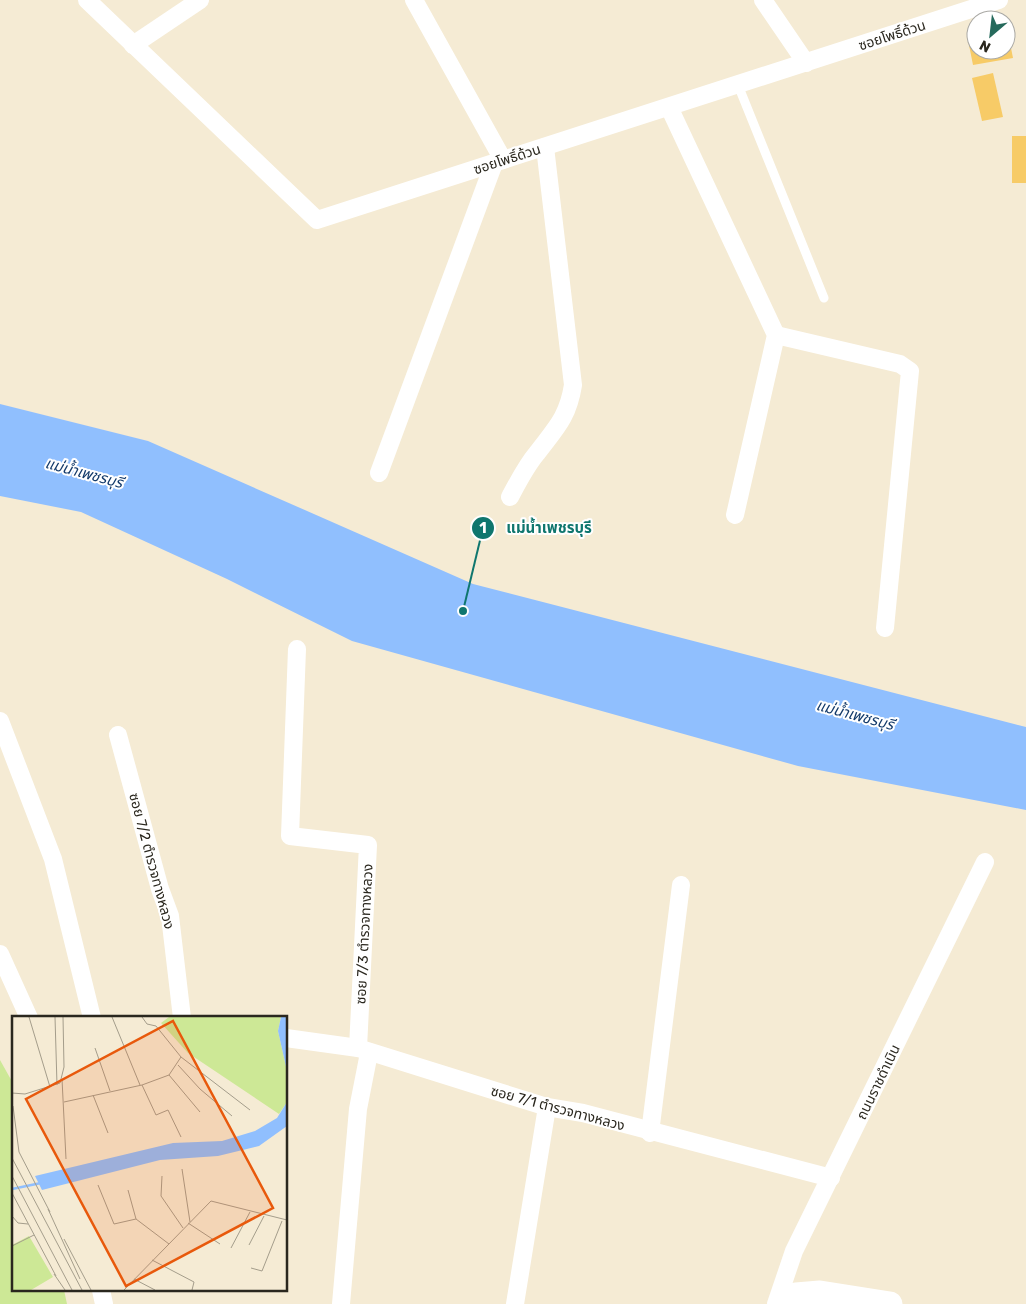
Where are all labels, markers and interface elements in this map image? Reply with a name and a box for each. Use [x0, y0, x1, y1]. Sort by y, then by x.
north arrow [966, 10, 1016, 60]
street label: ซอยโพธิ์ด้วน [856, 16, 928, 54]
text: N [977, 36, 994, 56]
street label: ซอยโพธิ์ด้วน [471, 140, 543, 178]
water label: แม่น้ำเพชรบุรี [43, 452, 128, 493]
callout: แม่น้ำเพชรบุรี [471, 513, 601, 543]
text: แม่น้ำเพชรบุรี [506, 517, 592, 537]
text: 1 [479, 519, 487, 537]
water label: แม่น้ำเพชรบุรี [814, 694, 899, 735]
street label: ซอย 7/2 ตำรวจทางหลวง [125, 791, 178, 931]
street label: ซอย 7/3 ตำรวจทางหลวง [352, 863, 377, 1005]
inset map [12, 1016, 288, 1292]
street label: ถนนราชดำเนิน [853, 1042, 904, 1122]
street label: ซอย 7/1 ตำรวจทางหลวง [489, 1082, 627, 1135]

